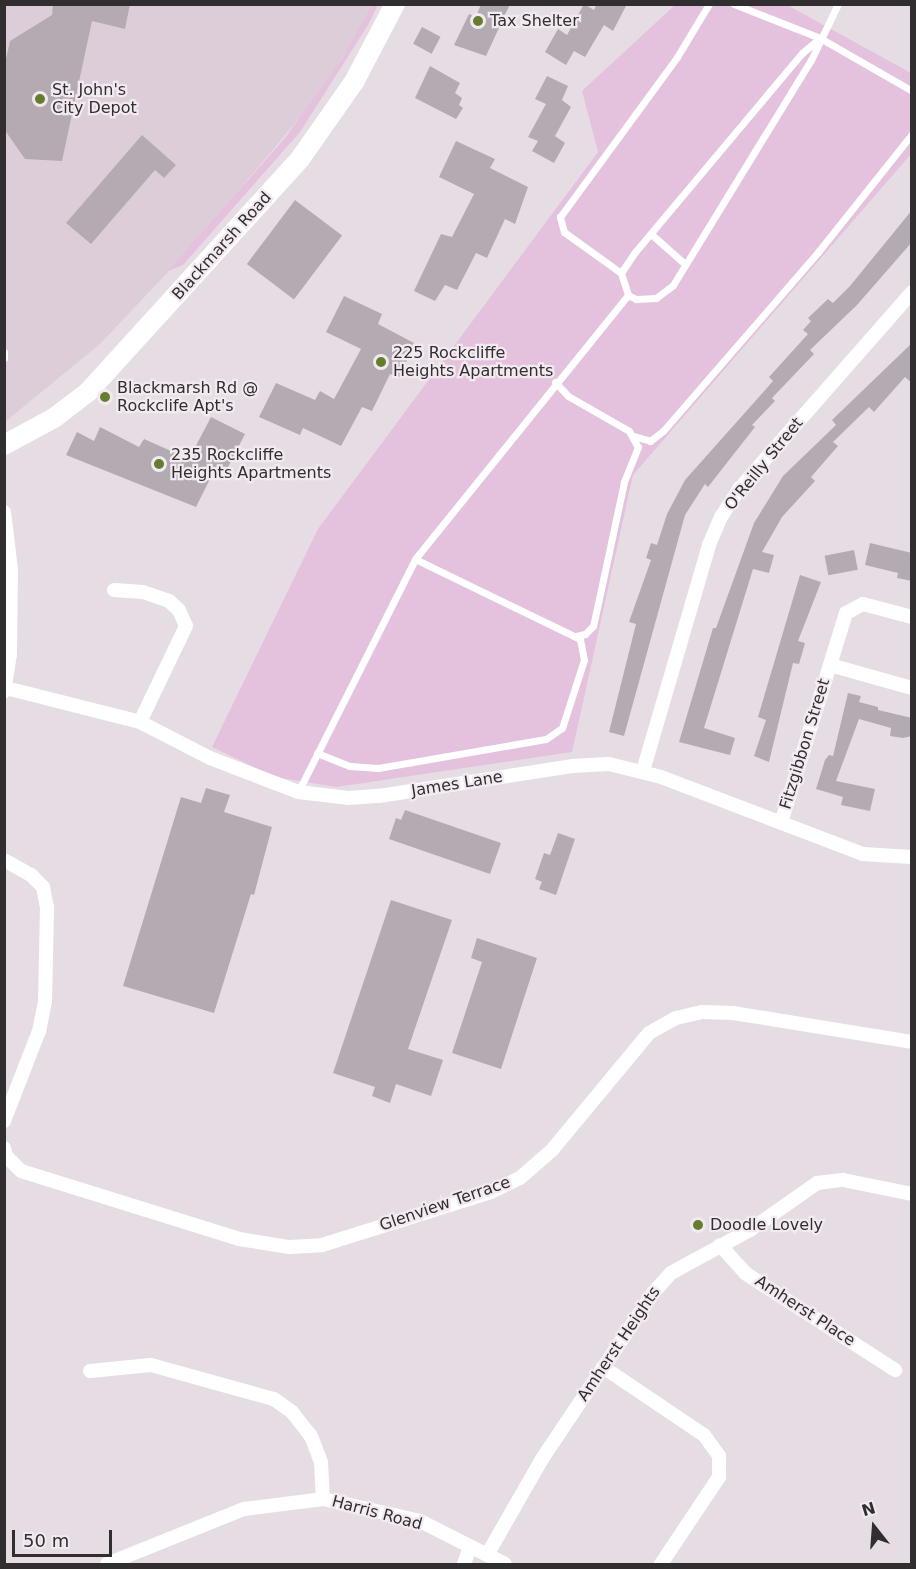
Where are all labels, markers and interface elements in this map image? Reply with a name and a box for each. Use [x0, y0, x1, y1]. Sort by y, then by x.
place label: Tax Shelter [490, 11, 579, 31]
marker: Tax Shelter [471, 14, 485, 28]
place label: St. John's City Depot [52, 80, 137, 118]
marker: St. John's City Depot [33, 92, 47, 106]
street label: Blackmarsh Road [168, 188, 276, 304]
place label: 225 Rockcliffe Heights Apartments [393, 343, 553, 381]
marker: 225 Rockcliffe Heights Apartments [374, 355, 388, 369]
place label: Blackmarsh Rd @ Rockclife Apt's [117, 378, 258, 416]
marker: Blackmarsh Rd @ Rockclife Apt's [98, 390, 112, 404]
street label: O'Reilly Street [721, 414, 807, 514]
place label: 235 Rockcliffe Heights Apartments [171, 445, 331, 483]
marker: 235 Rockcliffe Heights Apartments [152, 457, 166, 471]
street label: Fitzgibbon Street [776, 676, 834, 812]
street label: James Lane [410, 767, 504, 801]
street label: Glenview Terrace [377, 1173, 513, 1235]
place label: Doodle Lovely [710, 1215, 823, 1235]
marker: Doodle Lovely [691, 1218, 705, 1232]
street label: Amherst Place [751, 1272, 859, 1350]
street label: Amherst Heights [574, 1283, 664, 1405]
street label: Harris Road [330, 1492, 424, 1534]
north arrow [844, 1497, 904, 1557]
text: N [859, 1498, 878, 1520]
scale bar [15, 1518, 116, 1556]
text: 50 m [23, 1530, 69, 1551]

